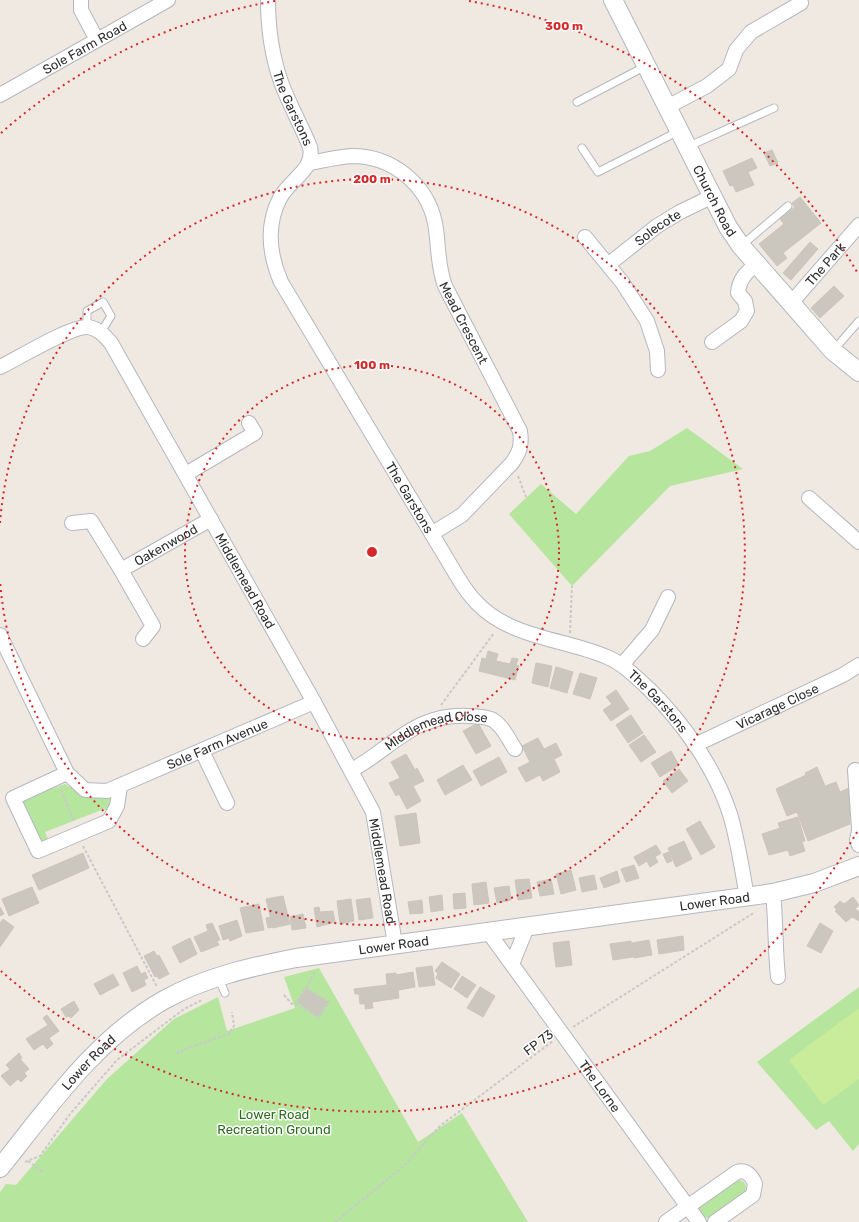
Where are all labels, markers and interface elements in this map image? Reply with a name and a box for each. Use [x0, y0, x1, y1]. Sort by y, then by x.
street label: Sole Farm Road [40, 18, 129, 77]
text: 300 m [545, 19, 583, 33]
street label: The Garstons [270, 69, 316, 148]
street label: Church Road [690, 163, 739, 240]
text: 200 m [353, 172, 391, 186]
street label: Solecote [632, 206, 684, 249]
street label: The Park [803, 239, 849, 289]
street label: Mead Crescent [436, 279, 491, 366]
text: 100 m [354, 358, 390, 372]
street label: The Garstons [382, 459, 437, 536]
street label: Oakenwood [132, 521, 200, 569]
street label: Middlemead Road [212, 531, 278, 631]
centre of rings [365, 545, 379, 559]
street label: The Garstons [625, 667, 691, 736]
street label: Vicarage Close [734, 681, 821, 732]
street label: Middlemead Close [382, 709, 489, 753]
street label: Sole Farm Avenue [164, 716, 270, 772]
street label: Middlemead Road [366, 817, 399, 925]
street label: Lower Road [679, 889, 751, 914]
street label: Lower Road [358, 933, 430, 957]
street label: FP 73 [520, 1026, 556, 1058]
street label: Lower Road [59, 1032, 118, 1093]
street label: The Lorne [576, 1057, 624, 1115]
park label: Lower Road Recreation Ground [217, 1107, 331, 1137]

